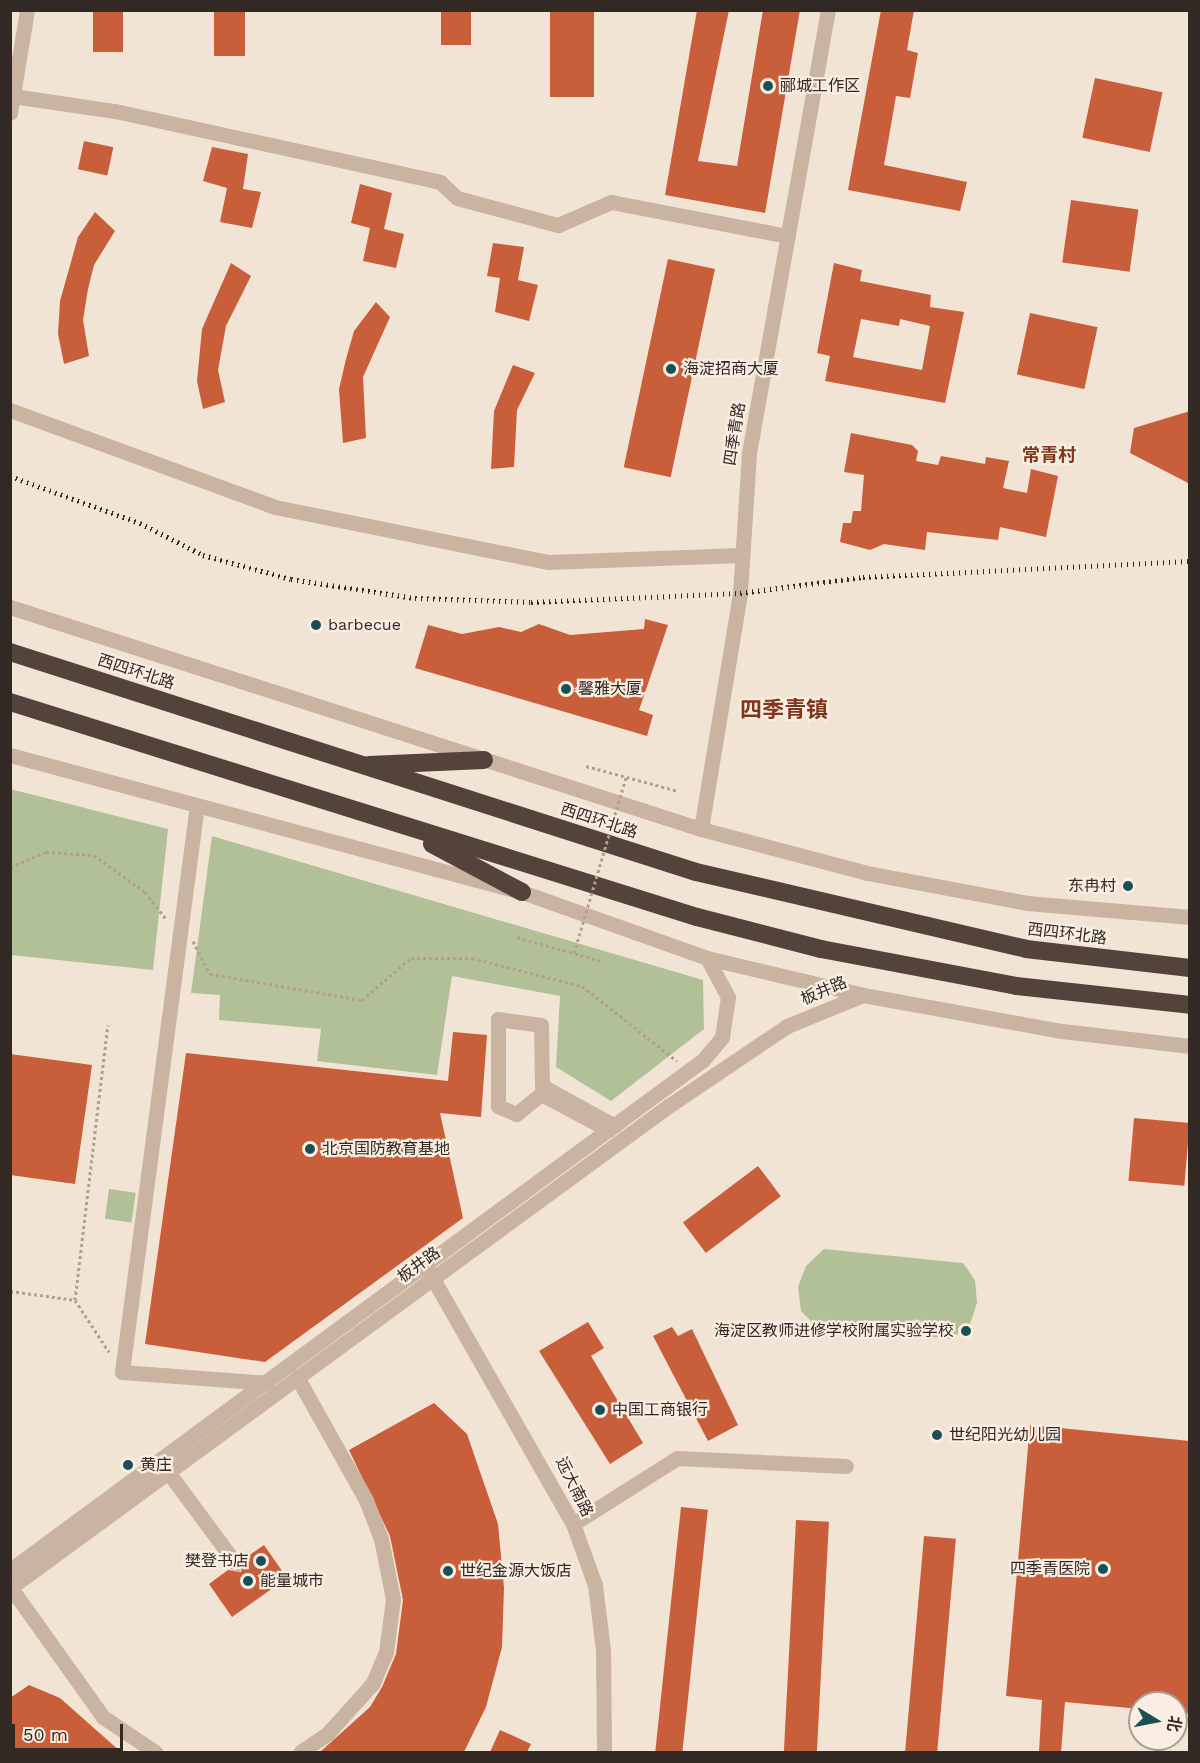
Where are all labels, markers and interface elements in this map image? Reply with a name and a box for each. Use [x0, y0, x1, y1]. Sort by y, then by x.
place label: 郦城工作区 [780, 76, 860, 96]
marker: 郦城工作区 [761, 79, 775, 93]
place label: 海淀招商大厦 [683, 359, 779, 379]
marker: 海淀招商大厦 [664, 362, 678, 376]
street label: 四季青路 [721, 401, 749, 467]
district label: 常青村 [1022, 444, 1076, 466]
place label: barbecue [328, 615, 401, 635]
marker: barbecue [309, 618, 323, 632]
street label: 西四环北路 [95, 651, 177, 693]
place label: 馨雅大厦 [578, 679, 642, 699]
marker: 馨雅大厦 [559, 682, 573, 696]
district label: 四季青镇 [740, 697, 828, 723]
street label: 西四环北路 [558, 800, 640, 842]
place label: 东冉村 [1068, 876, 1116, 896]
marker: 东冉村 [1121, 879, 1135, 893]
street label: 西四环北路 [1026, 920, 1108, 948]
street label: 板井路 [798, 973, 850, 1009]
place label: 北京国防教育基地 [322, 1139, 450, 1159]
marker: 北京国防教育基地 [303, 1142, 317, 1156]
street label: 板井路 [394, 1243, 444, 1287]
place label: 海淀区教师进修学校附属实验学校 [714, 1321, 954, 1341]
marker: 海淀区教师进修学校附属实验学校 [959, 1324, 973, 1338]
place label: 中国工商银行 [612, 1400, 708, 1420]
marker: 中国工商银行 [593, 1403, 607, 1417]
place label: 世纪阳光幼儿园 [949, 1425, 1061, 1445]
marker: 世纪阳光幼儿园 [930, 1428, 944, 1442]
street label: 远大南路 [551, 1454, 597, 1520]
place label: 黄庄 [140, 1455, 172, 1475]
marker: 黄庄 [121, 1458, 135, 1472]
place label: 樊登书店 [185, 1551, 249, 1571]
marker: 樊登书店 [254, 1554, 268, 1568]
place label: 四季青医院 [1010, 1559, 1090, 1579]
marker: 四季青医院 [1094, 1560, 1112, 1578]
place label: 世纪金源大饭店 [460, 1561, 572, 1581]
marker: 世纪金源大饭店 [441, 1564, 455, 1578]
place label: 能量城市 [260, 1571, 324, 1591]
marker: 能量城市 [241, 1574, 255, 1588]
north arrow [1128, 1691, 1188, 1751]
scale bar [15, 1712, 126, 1750]
text: 北 [1164, 1714, 1185, 1733]
text: 50 m [23, 1724, 68, 1745]

